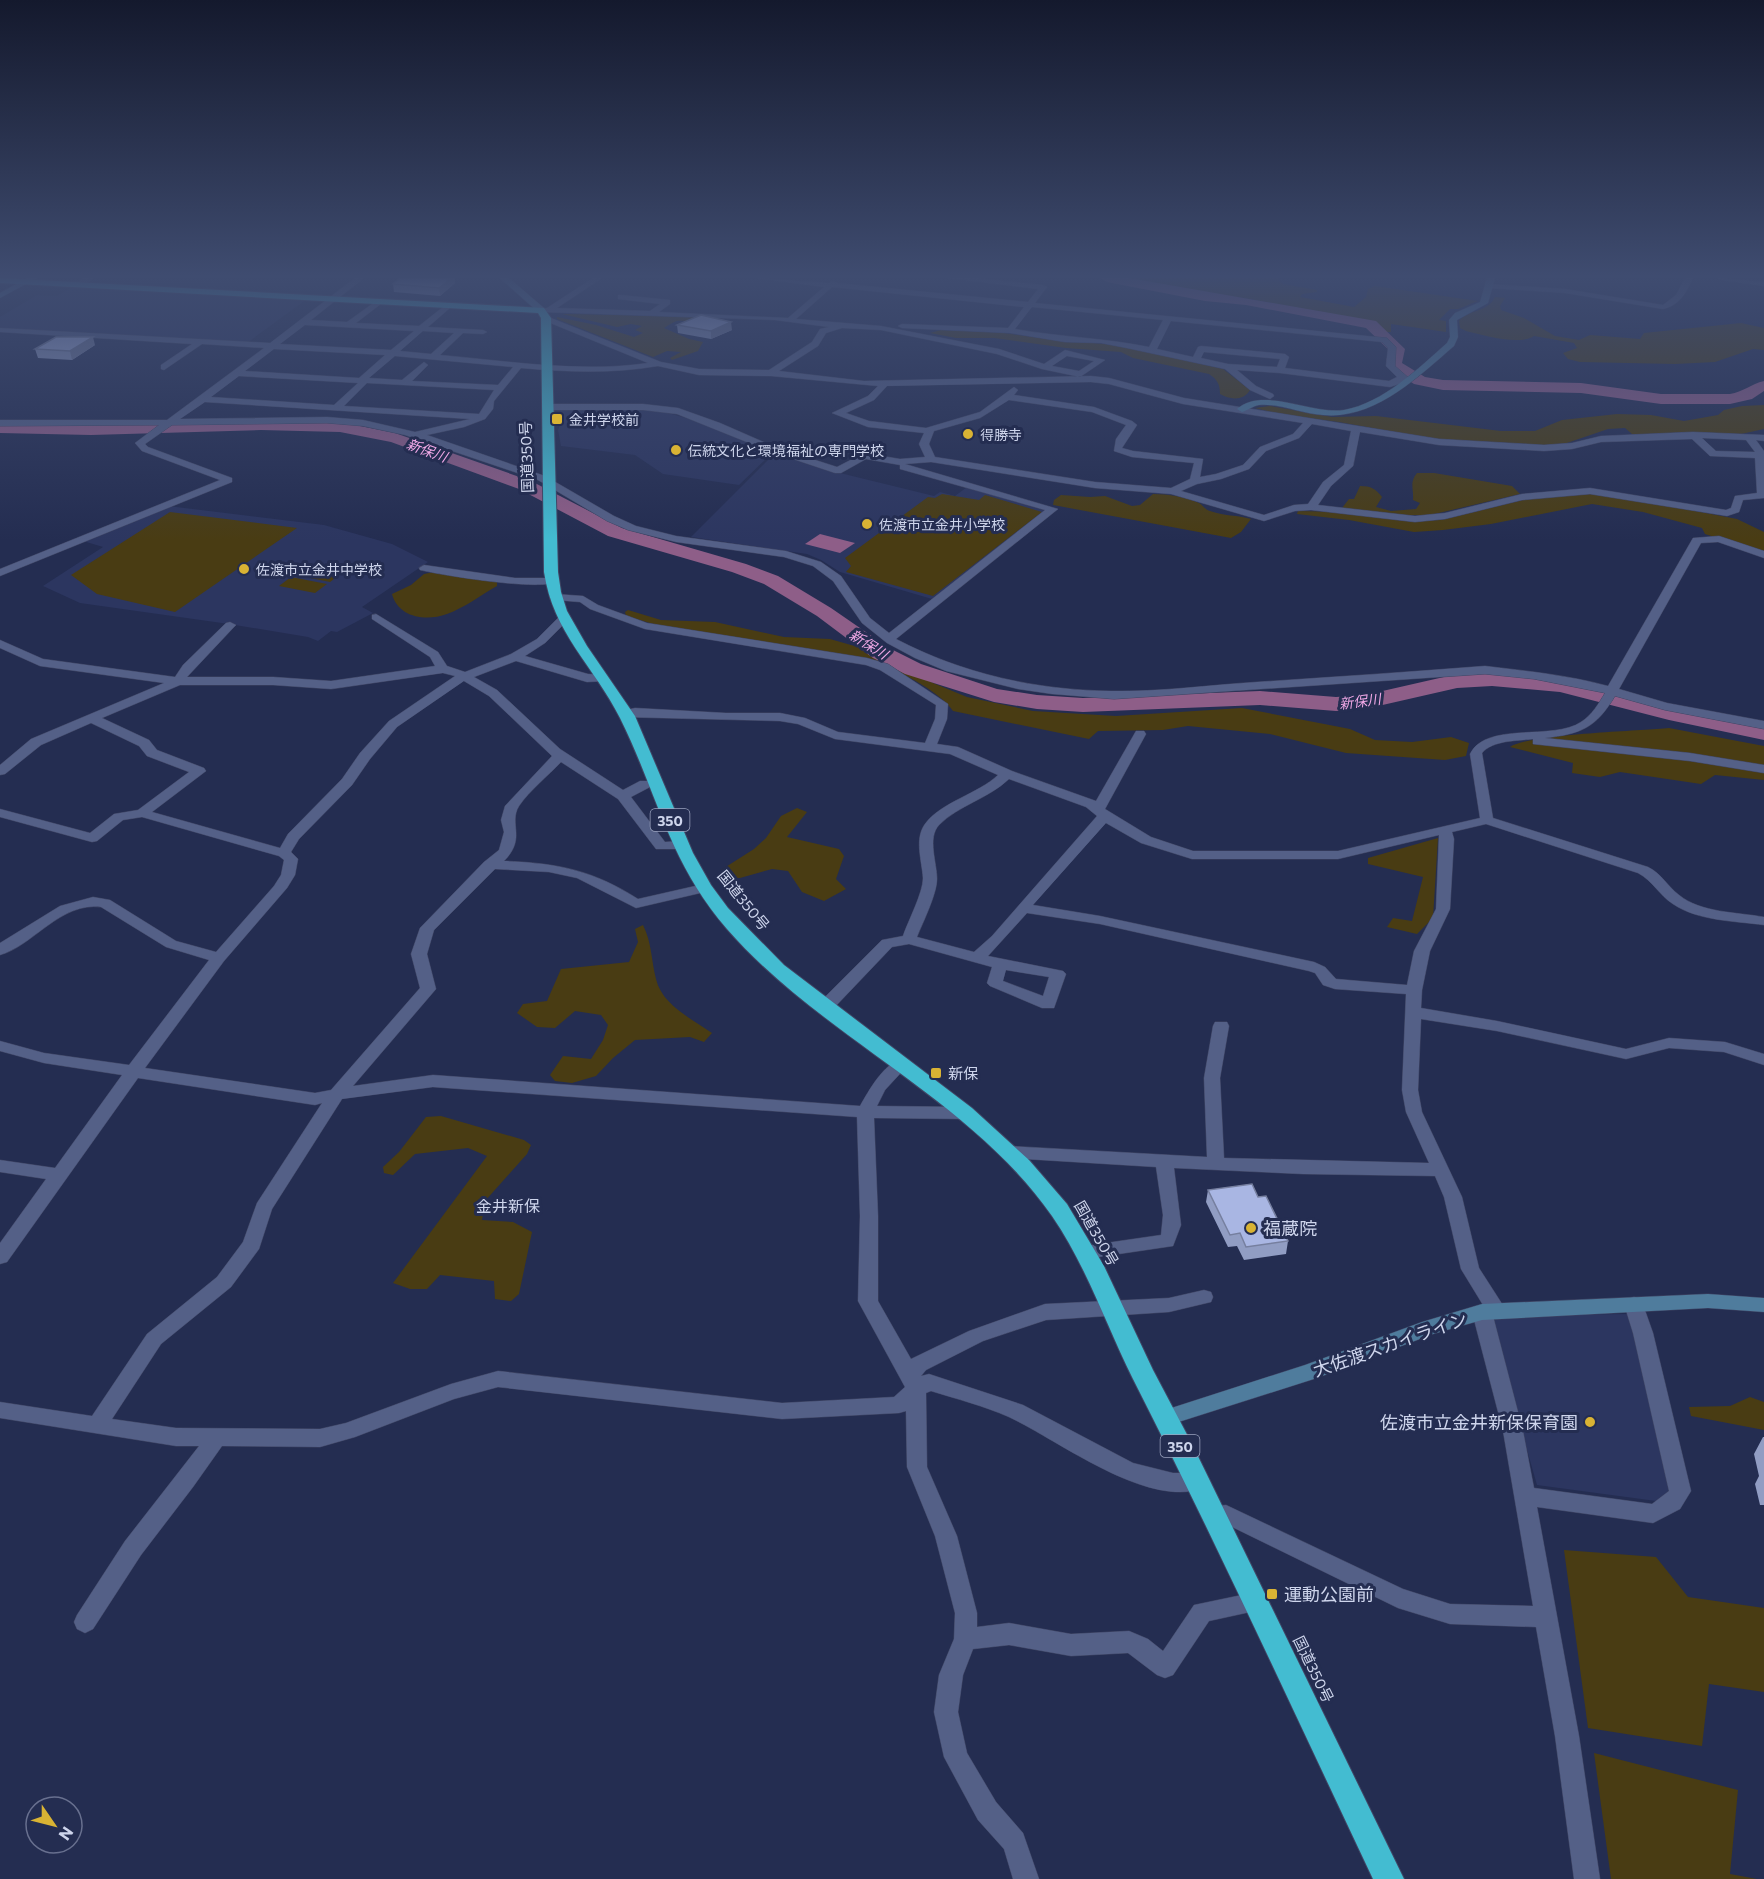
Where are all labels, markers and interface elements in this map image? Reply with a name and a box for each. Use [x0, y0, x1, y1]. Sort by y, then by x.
place label: 金井学校前 [569, 411, 639, 428]
marker: 金井学校前 [550, 412, 564, 426]
street label: 国道350号 [516, 421, 536, 493]
place label: 得勝寺 [980, 426, 1022, 443]
marker: 得勝寺 [961, 427, 975, 441]
water label: 新保川 [404, 435, 452, 466]
place label: 伝統文化と環境福祉の専門学校 [688, 442, 884, 459]
marker: 伝統文化と環境福祉の専門学校 [669, 443, 683, 457]
place label: 佐渡市立金井小学校 [879, 516, 1005, 533]
marker: 佐渡市立金井小学校 [860, 517, 874, 531]
place label: 佐渡市立金井中学校 [256, 561, 382, 578]
marker: 佐渡市立金井中学校 [237, 562, 251, 576]
water label: 新保川 [847, 626, 893, 663]
water label: 新保川 [1338, 690, 1384, 712]
road number: 350 [650, 809, 690, 831]
street label: 国道350号 [714, 866, 774, 934]
place label: 新保 [948, 1064, 978, 1082]
marker: 新保 [929, 1066, 943, 1080]
district label: 金井新保 [476, 1196, 540, 1215]
street label: 国道350号 [1071, 1197, 1123, 1269]
place label: 福蔵院 [1263, 1217, 1317, 1239]
marker: 福蔵院 [1244, 1221, 1258, 1235]
street label: 大佐渡スカイライン [1310, 1307, 1470, 1381]
place label: 佐渡市立金井新保保育園 [1380, 1411, 1578, 1433]
marker: 佐渡市立金井新保保育園 [1583, 1415, 1597, 1429]
road number: 350 [1160, 1435, 1200, 1457]
place label: 運動公園前 [1284, 1583, 1374, 1605]
marker: 運動公園前 [1265, 1587, 1279, 1601]
street label: 国道350号 [1290, 1633, 1338, 1705]
north arrow [24, 1795, 84, 1855]
text: N [55, 1824, 78, 1844]

